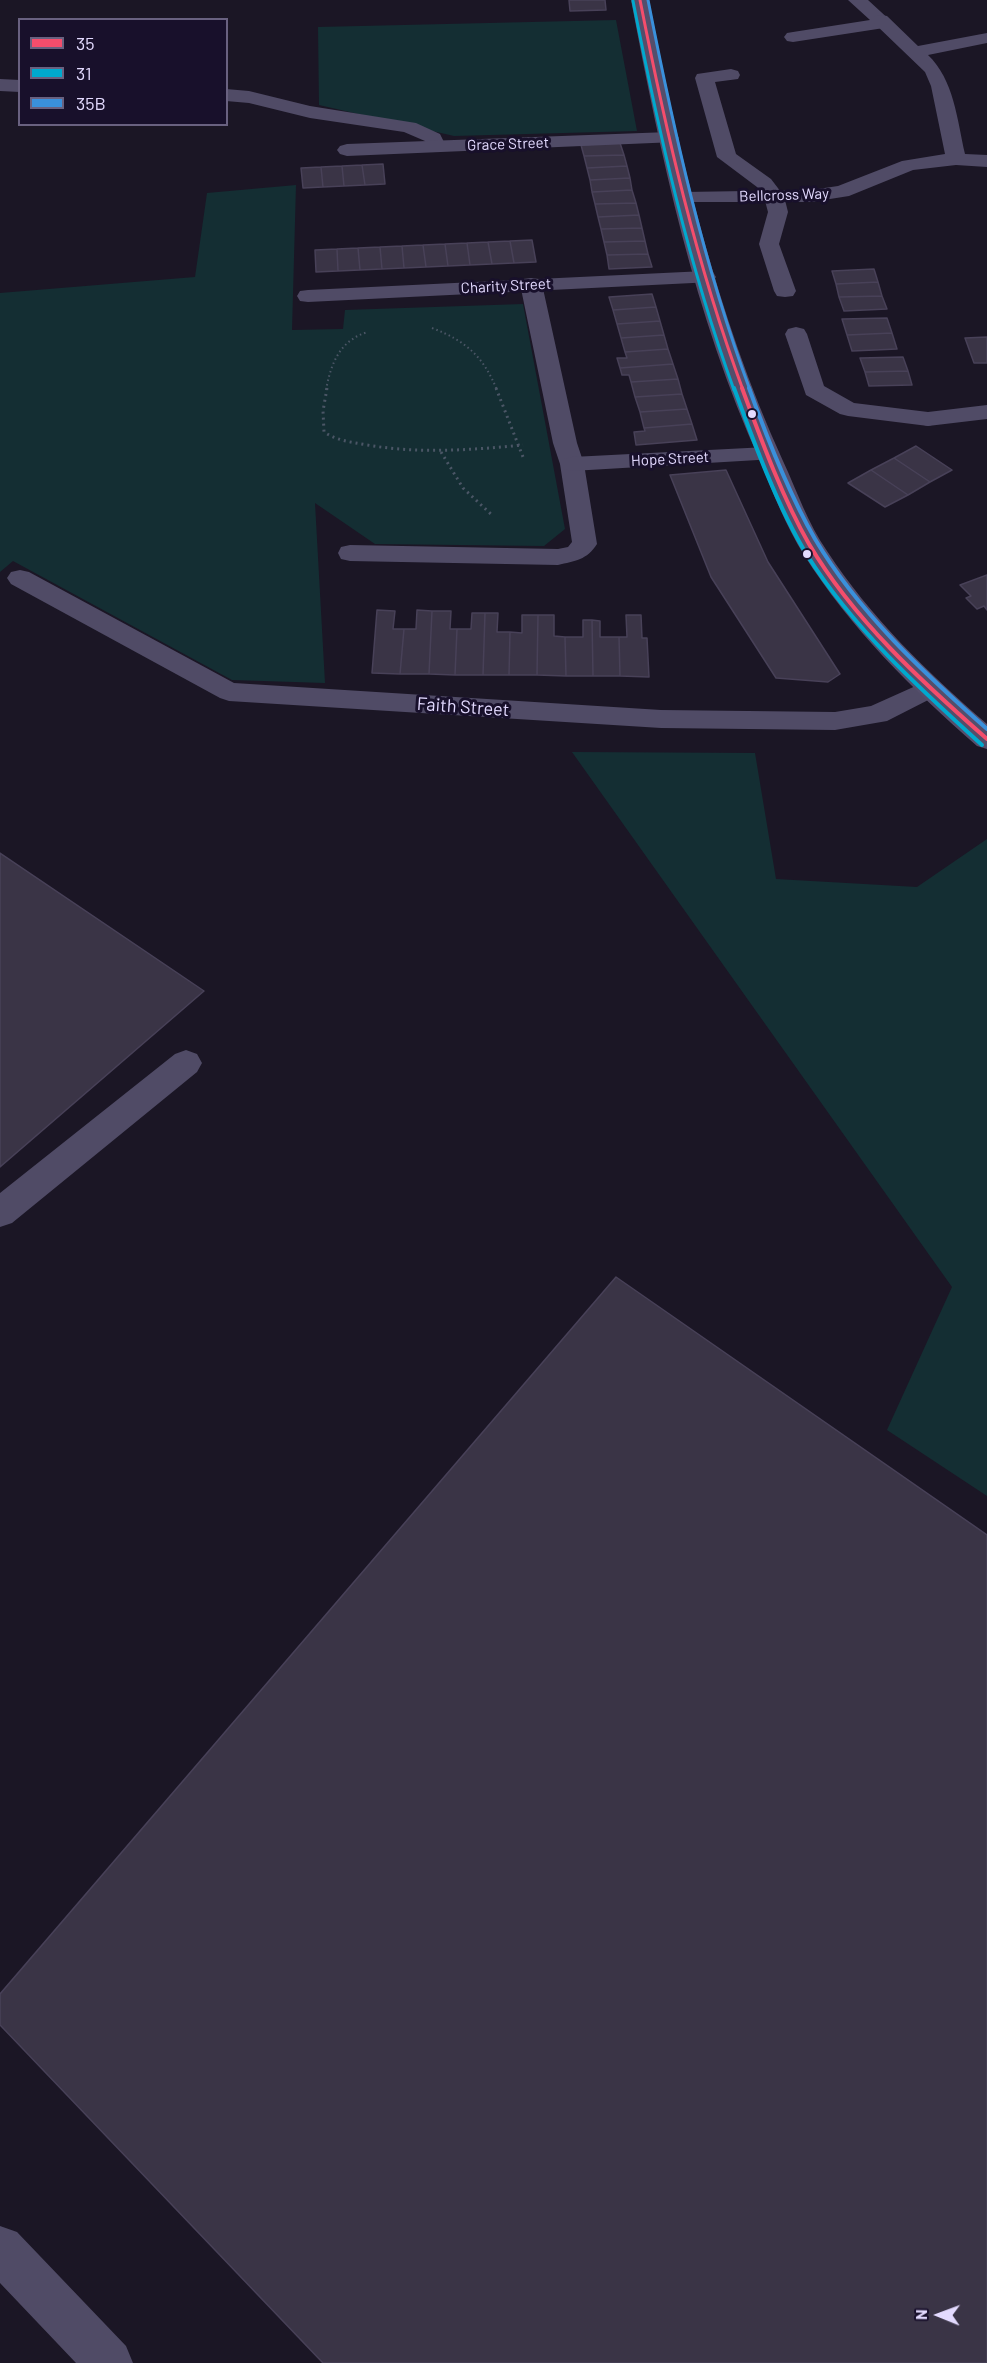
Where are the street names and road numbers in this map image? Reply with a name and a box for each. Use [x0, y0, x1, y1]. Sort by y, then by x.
street label: Grace Street [467, 134, 549, 154]
street label: Bellcross Way [739, 184, 829, 206]
street label: Charity Street [460, 275, 552, 297]
street label: Hope Street [631, 448, 709, 470]
street label: Faith Street [416, 693, 510, 721]

